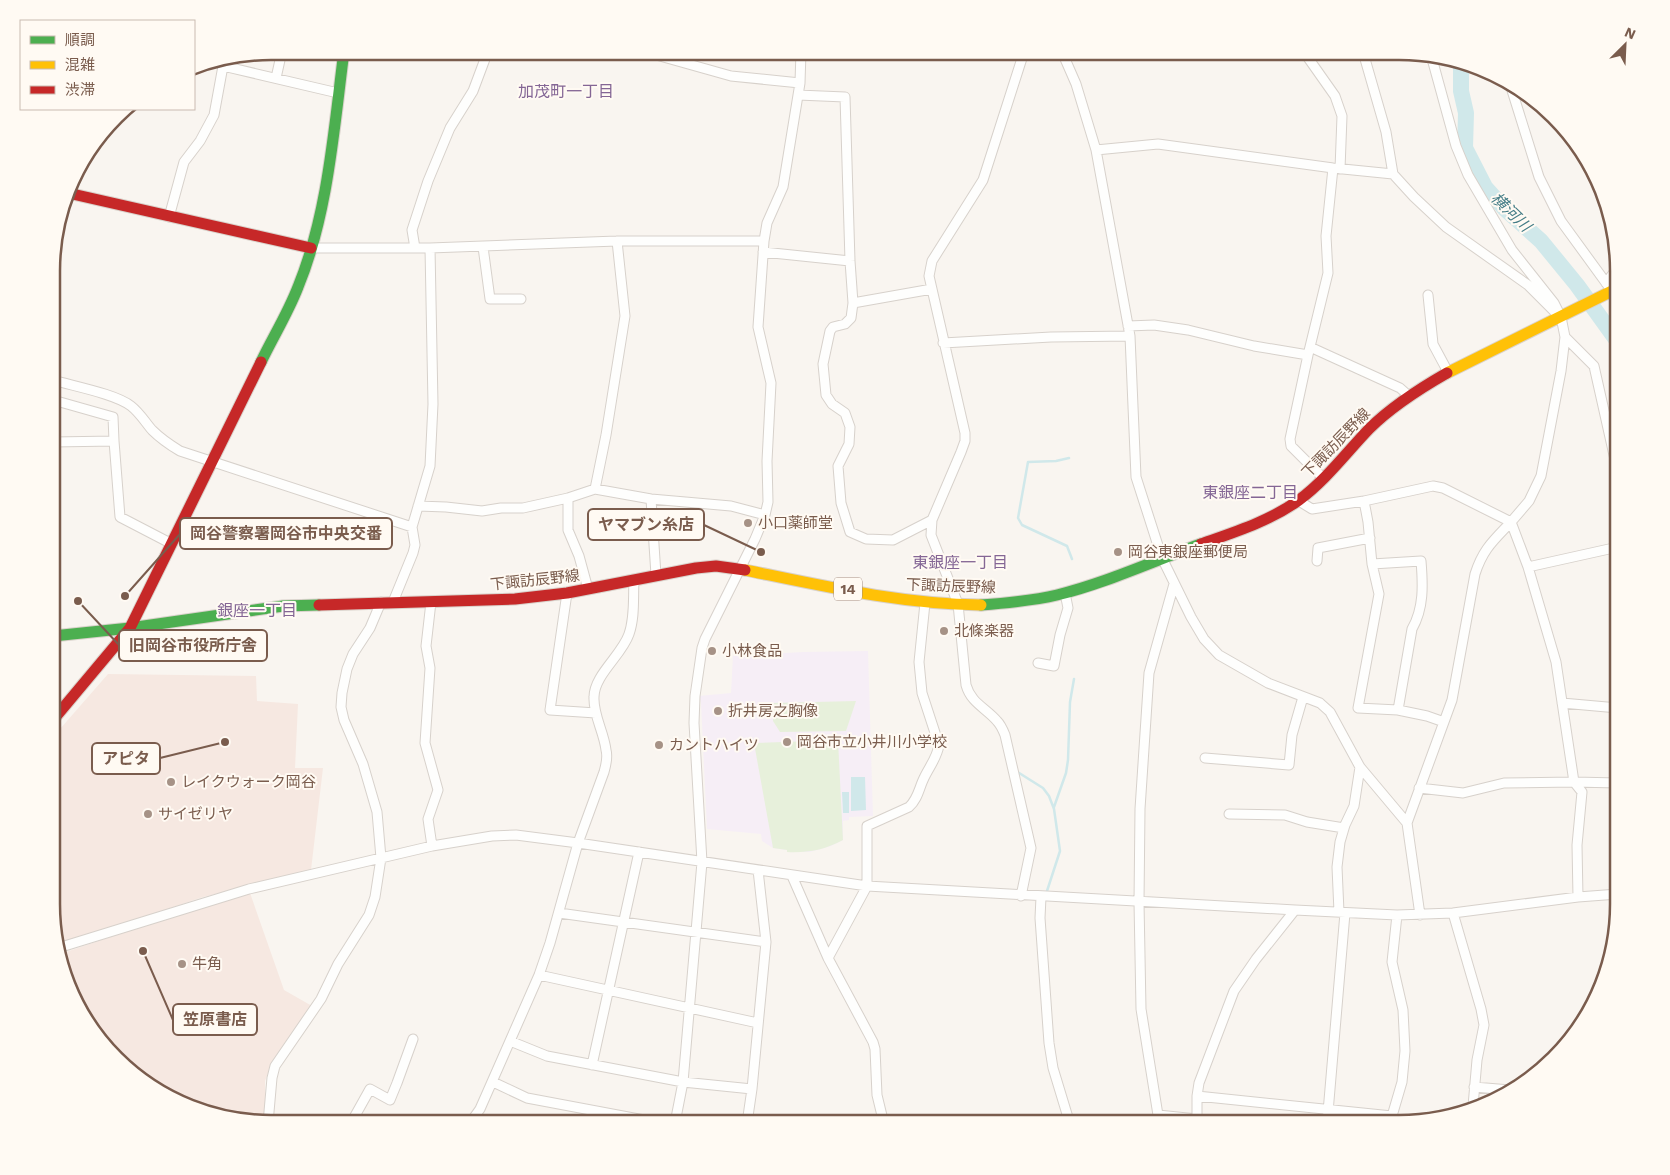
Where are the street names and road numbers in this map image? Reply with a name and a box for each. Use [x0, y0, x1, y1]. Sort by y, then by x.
street label: 下諏訪辰野線 [1298, 404, 1374, 482]
street label: 下諏訪辰野線 [489, 566, 581, 594]
street label: 下諏訪辰野線 [906, 575, 996, 597]
road number: 14 [834, 578, 862, 600]

